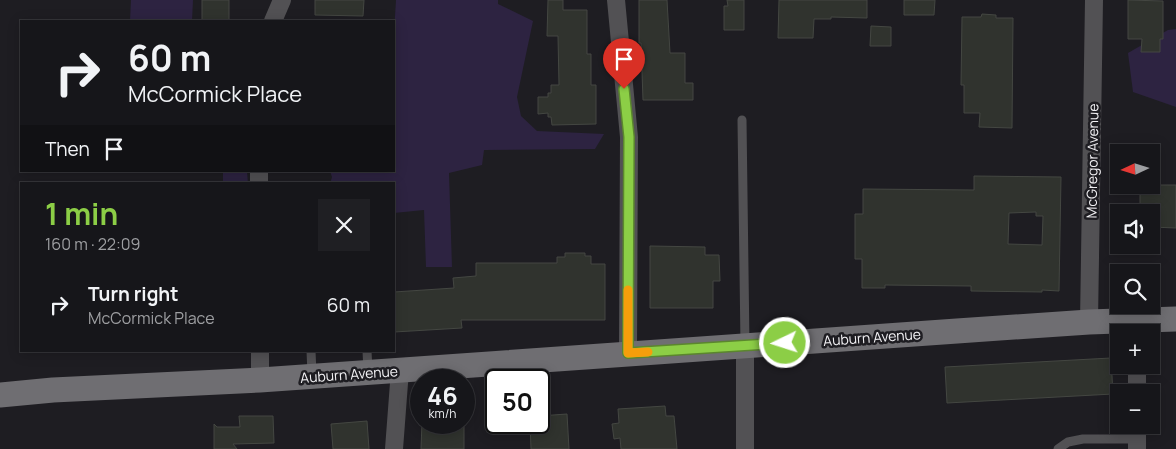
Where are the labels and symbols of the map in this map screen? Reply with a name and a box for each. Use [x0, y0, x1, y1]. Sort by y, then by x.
pin [603, 38, 645, 89]
street label: McGregor Avenue [1081, 103, 1103, 219]
north arrow [1110, 144, 1160, 194]
position arrow [758, 316, 810, 368]
street label: Auburn Avenue [823, 324, 921, 350]
street label: Auburn Avenue [300, 361, 398, 387]
speed limit sign: 50 [485, 369, 550, 434]

